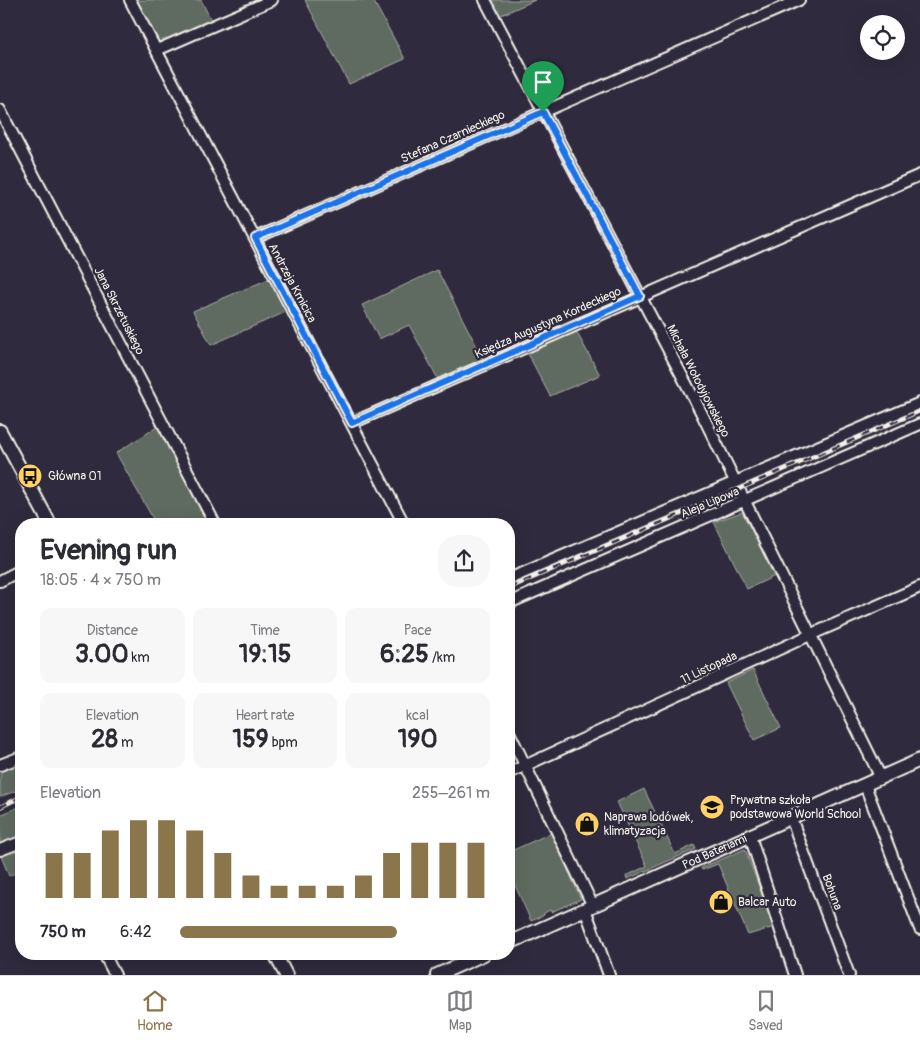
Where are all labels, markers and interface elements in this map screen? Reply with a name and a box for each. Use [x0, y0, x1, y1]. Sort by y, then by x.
map controls [860, 15, 905, 60]
button: locate [860, 15, 905, 60]
pin [522, 61, 564, 112]
icon: arrive [529, 68, 557, 96]
street label: Stefana Czarnieckiego [399, 107, 508, 167]
street label: Andrzeja Kmicica [265, 241, 319, 326]
street label: Jana Skrzetuskiego [90, 265, 148, 358]
street label: Księdza Augustyna Kordeckiego [473, 284, 624, 362]
street label: Michała Wołodyjowskiego [663, 322, 733, 440]
bus stop icon: Główna 01 [17, 463, 43, 489]
place label: Główna 01 [48, 469, 101, 484]
street label: Aleja Lipowa [678, 484, 742, 522]
text: Evening run [40, 533, 177, 568]
button: share [438, 535, 490, 587]
text: 18:05 · 4 × 750 m [40, 570, 161, 590]
text: Distance [87, 622, 138, 639]
text: Time [250, 622, 280, 639]
text: Pace [404, 622, 432, 639]
text: 3.00 [75, 639, 128, 670]
text: 19:15 [239, 639, 291, 670]
text: 6:25 [380, 639, 429, 670]
street label: 11 Listopada [678, 648, 740, 688]
text: km [128, 649, 150, 666]
text: /km [429, 649, 455, 666]
text: Elevation [86, 707, 139, 724]
text: Heart rate [235, 707, 295, 724]
text: kcal [406, 707, 429, 724]
text: 28 [91, 724, 118, 755]
text: 159 [232, 724, 269, 755]
text: 190 [398, 724, 438, 755]
text: m [118, 734, 133, 751]
text: bpm [269, 734, 298, 751]
text: Elevation [40, 783, 101, 803]
text: 255–261 m [412, 783, 490, 803]
place label: Prywatna szkoła podstawowa World School [730, 793, 861, 822]
school or university icon: Prywatna szkoła podstawowa World School [699, 794, 725, 820]
place label: Naprawa lodówek, klimatyzacja [604, 810, 693, 839]
shop icon: Naprawa lodówek, klimatyzacja [574, 811, 600, 837]
street label: Pod Bateriami [680, 831, 749, 872]
street label: Bohuna [819, 872, 846, 912]
shop icon: Balcar Auto [708, 889, 734, 915]
place label: Balcar Auto [738, 895, 797, 910]
text: 750 m [40, 922, 86, 942]
text: 6:42 [120, 922, 152, 942]
tab: Home [137, 987, 172, 1034]
tab: Map [446, 987, 474, 1034]
tab: Saved [748, 987, 783, 1034]

